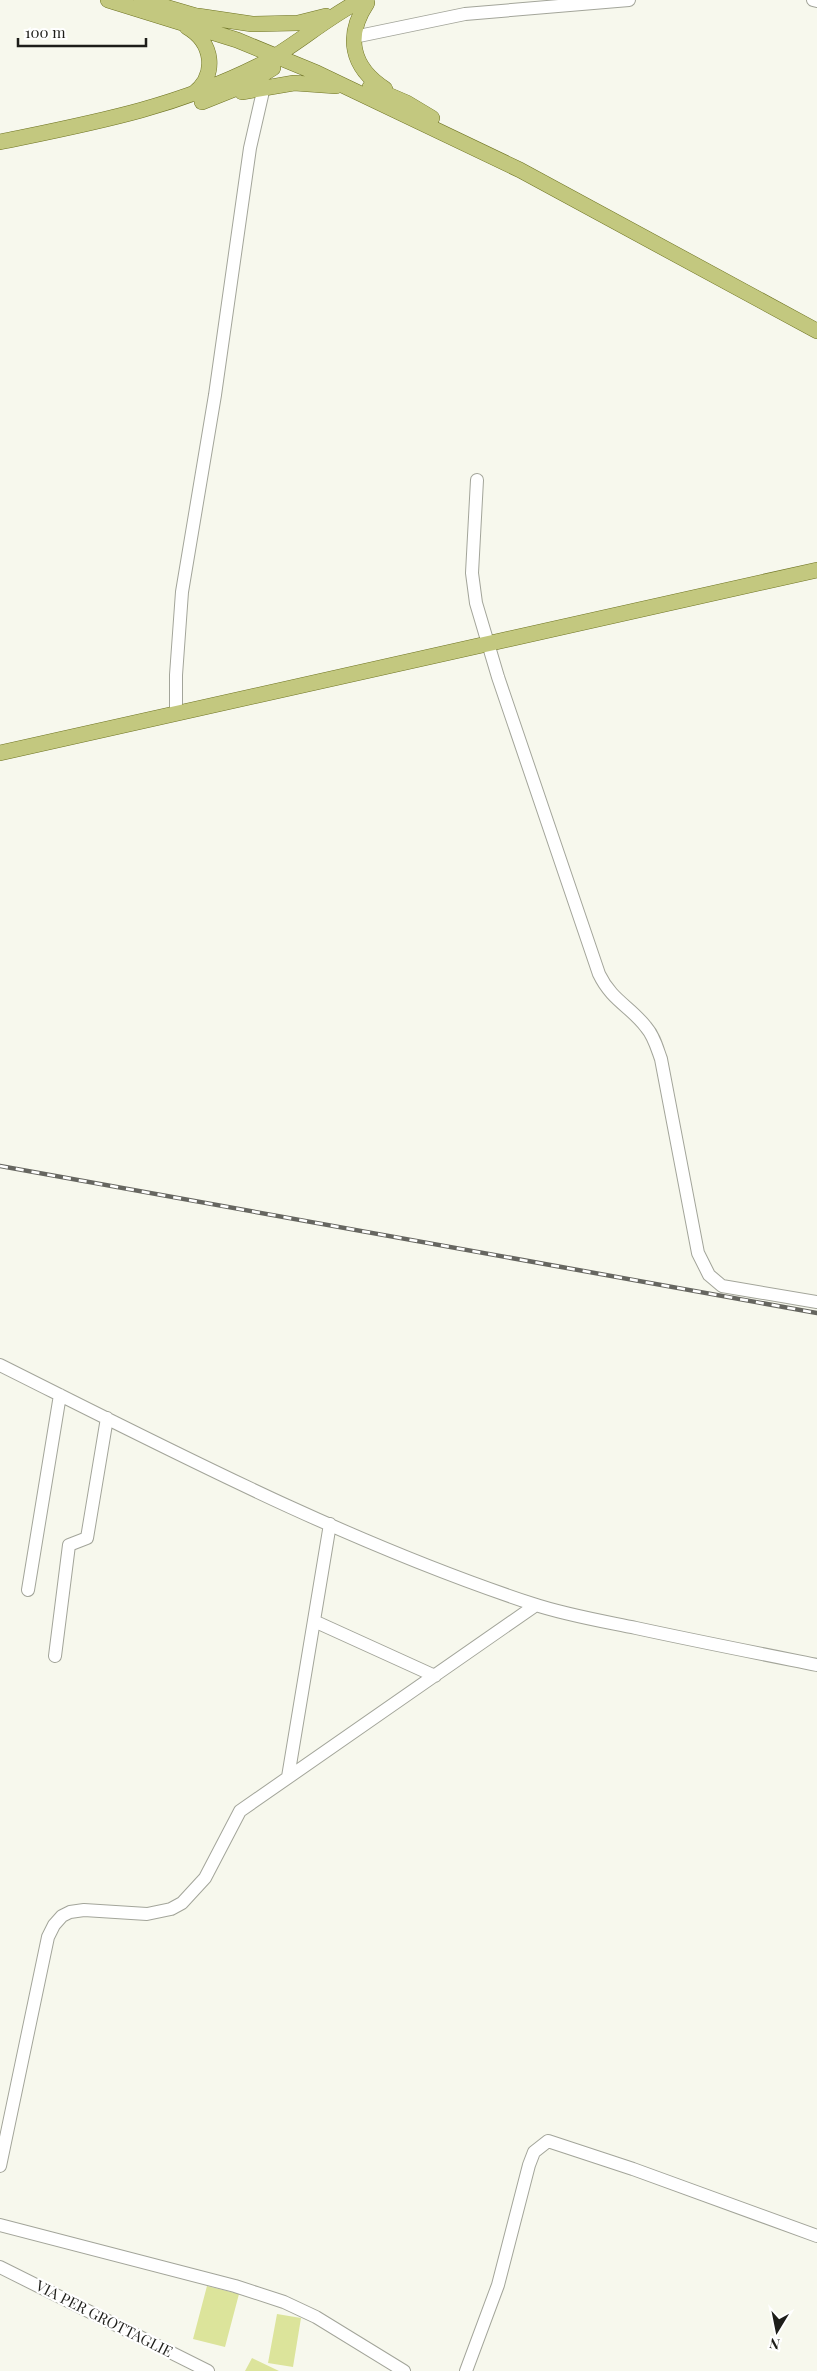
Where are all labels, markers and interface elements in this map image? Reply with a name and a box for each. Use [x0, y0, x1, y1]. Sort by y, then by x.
scale bar [18, 15, 145, 47]
text: 100 m [25, 22, 66, 42]
street label: VIA PER GROTTAGLIE [32, 2274, 176, 2361]
north arrow [752, 2306, 802, 2356]
text: N [768, 2334, 781, 2355]

